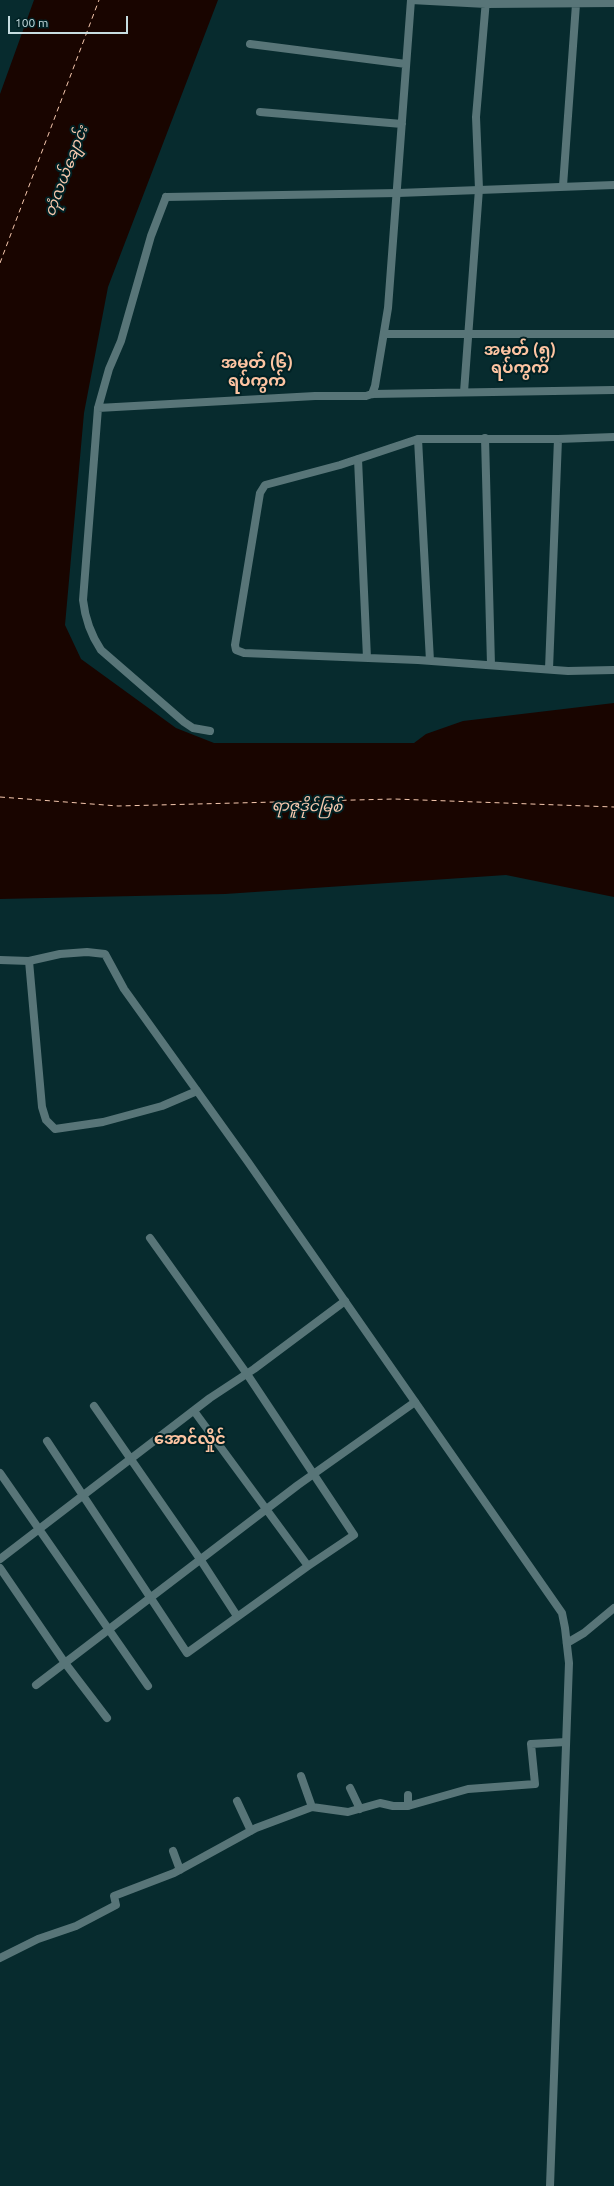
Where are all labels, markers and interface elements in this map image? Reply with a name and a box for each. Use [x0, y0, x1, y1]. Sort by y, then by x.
scale bar [10, 8, 130, 34]
text: 100 m [15, 16, 48, 29]
water label: တုံလယ်ချောင်း [40, 123, 92, 219]
district label: အမှတ် (၅) ရပ်ကွက် [484, 340, 556, 378]
district label: အမှတ် (၆) ရပ်ကွက် [221, 353, 293, 391]
water label: ရာဇူဒိုင်မြစ် [272, 796, 342, 816]
district label: အောင်လှိုင် [154, 1429, 226, 1449]

